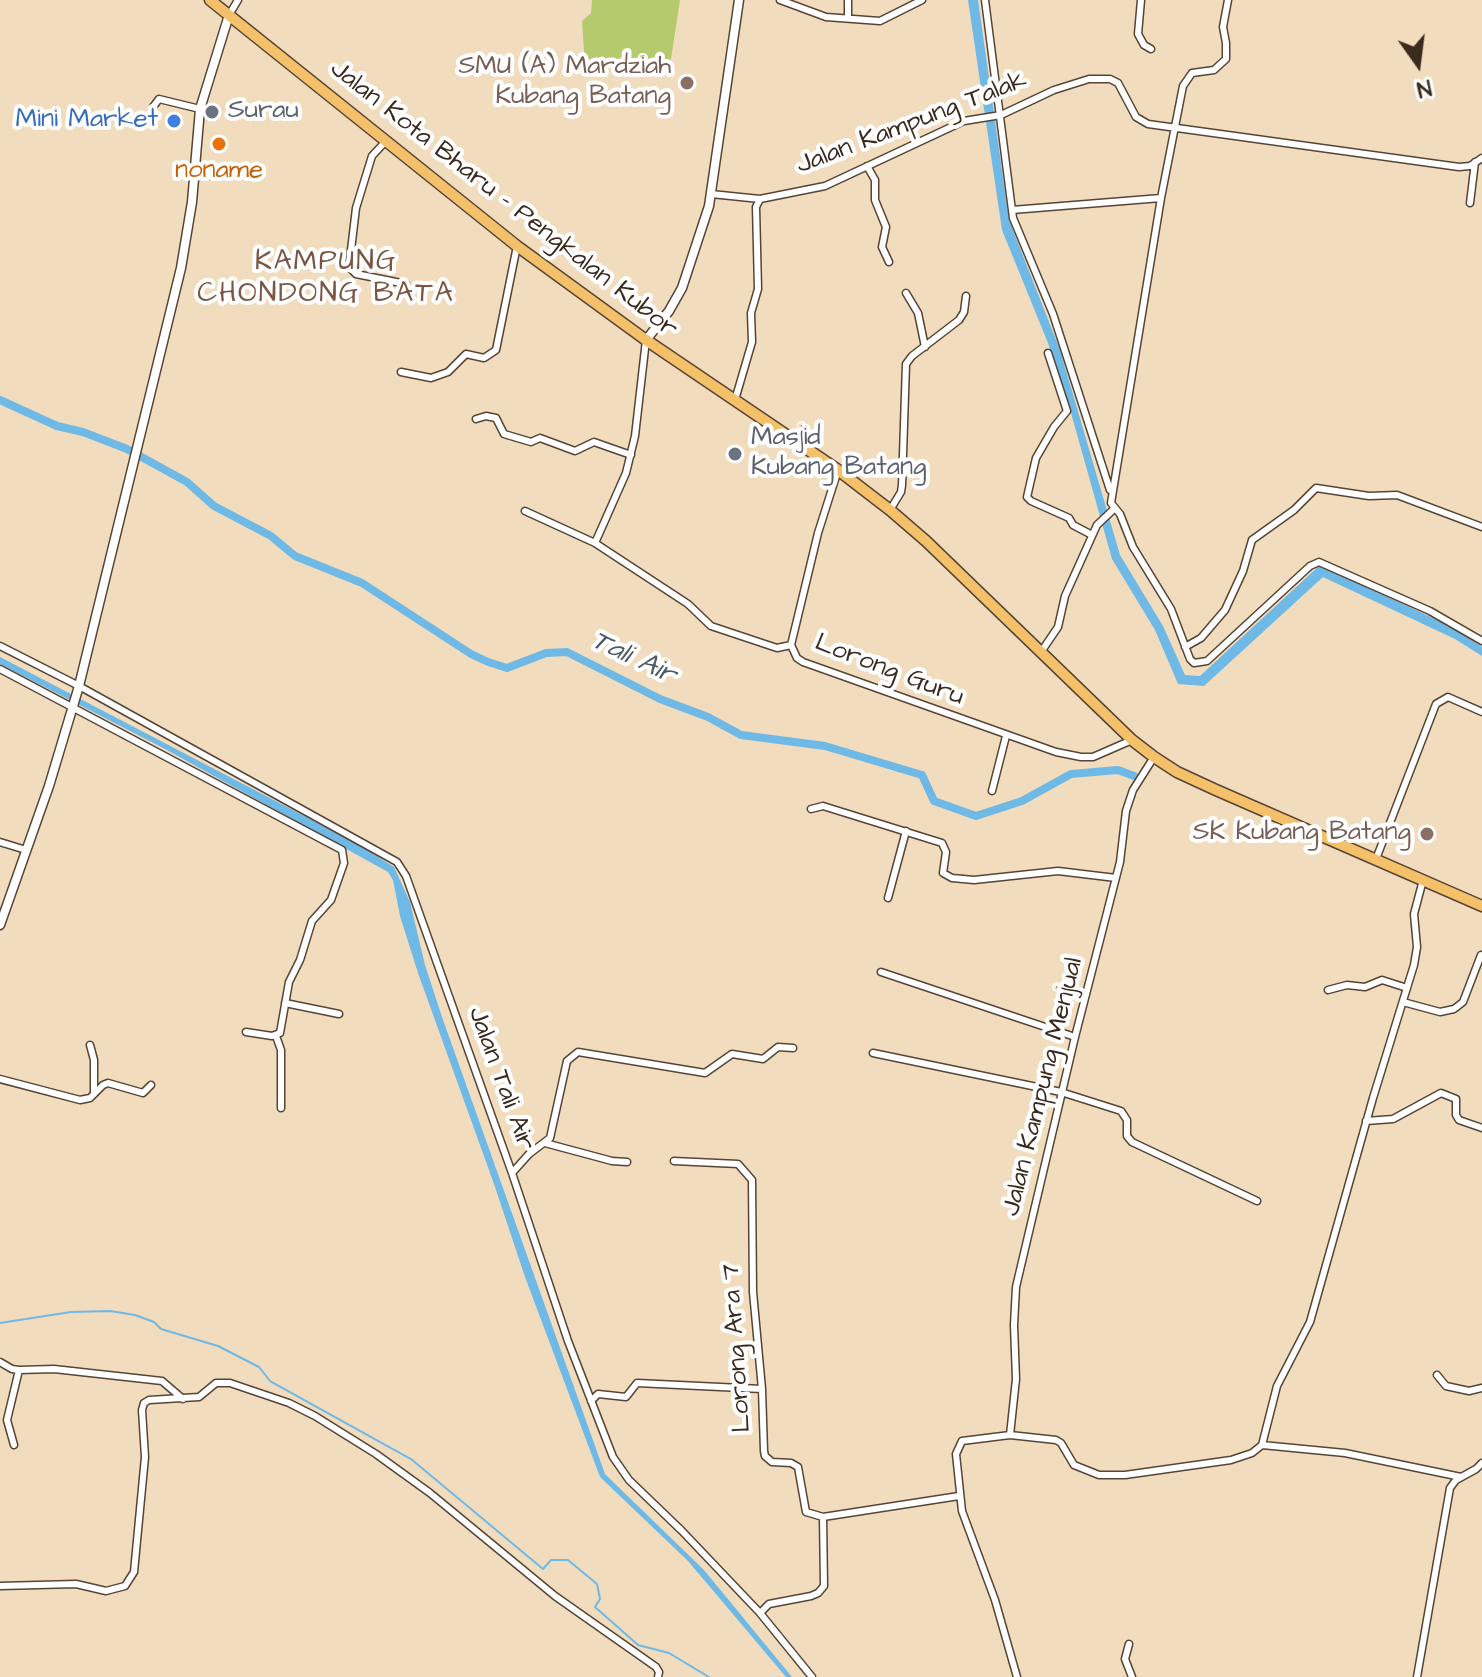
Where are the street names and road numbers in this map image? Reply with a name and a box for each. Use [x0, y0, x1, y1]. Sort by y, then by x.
street label: Jalan Kota Bharu - Pengkalan Kubor [323, 54, 683, 346]
street label: Jalan Kampung Talak [792, 66, 1032, 182]
street label: Lorong Guru [810, 628, 968, 714]
street label: Jalan Kampung Menjual [997, 955, 1091, 1219]
street label: Jalan Tali Air [460, 1003, 540, 1155]
street label: Lorong Ara 7 [717, 1263, 759, 1433]

